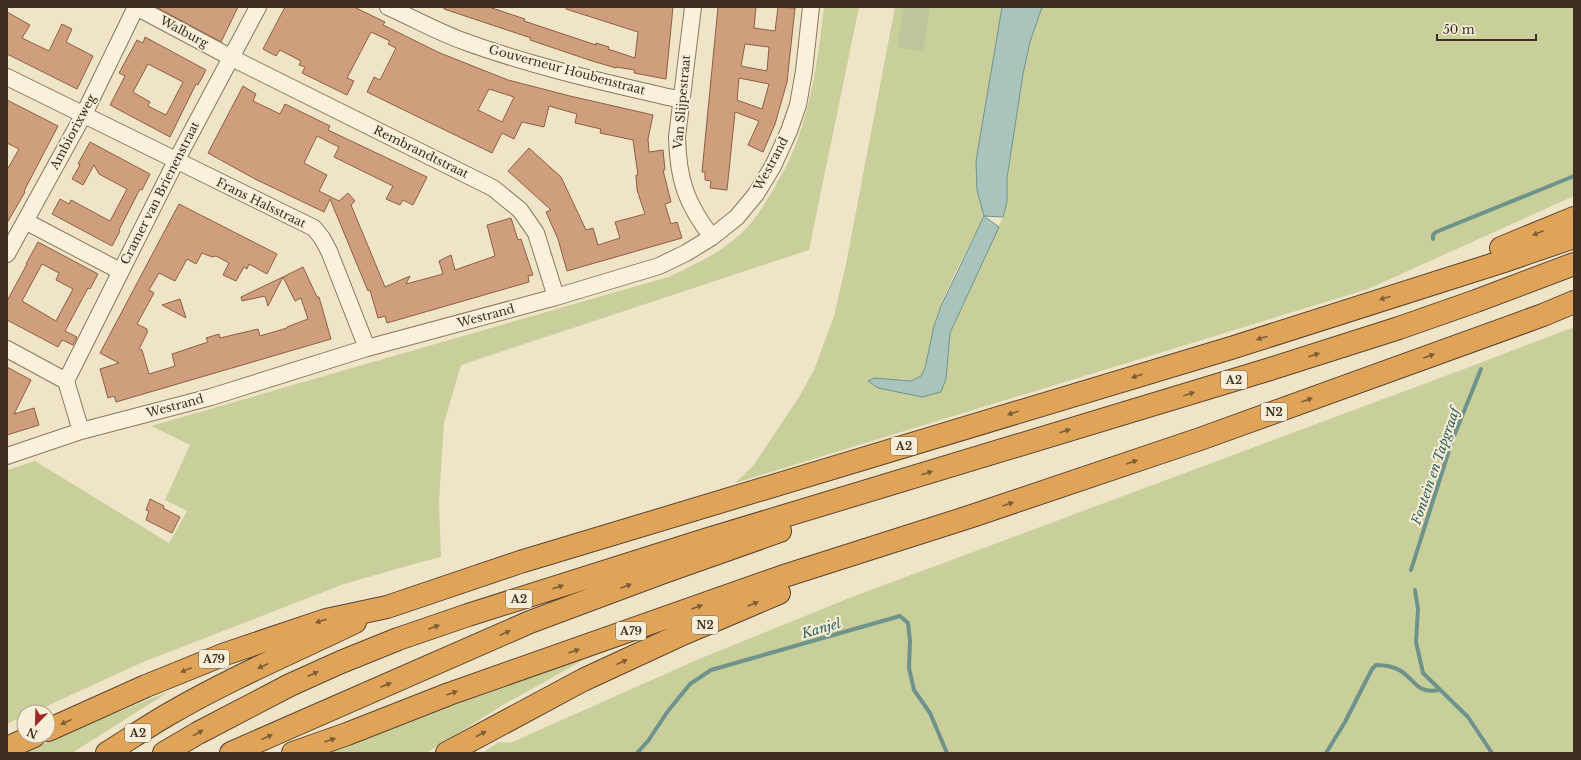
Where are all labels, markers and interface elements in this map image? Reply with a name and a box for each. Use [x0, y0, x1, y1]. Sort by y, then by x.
street label: Walburg [157, 12, 212, 51]
scale bar [1437, 16, 1536, 42]
text: 50 m [1443, 22, 1475, 37]
street label: Gouverneur Houbenstraat [487, 41, 647, 98]
street label: Van Slijpestraat [670, 54, 693, 151]
street label: Ambiorixweg [46, 91, 99, 173]
street label: Cramer van Brienenstraat [117, 118, 202, 267]
street label: Rembrandtstraat [371, 122, 472, 181]
street label: Westrand [750, 134, 791, 194]
street label: Frans Halsstraat [214, 174, 309, 231]
one-way arrow [1531, 230, 1543, 236]
one-way arrow [1379, 295, 1391, 301]
street label: Westrand [455, 301, 516, 331]
one-way arrow [1255, 335, 1267, 341]
one-way arrow [1308, 352, 1320, 358]
one-way arrow [1424, 352, 1436, 358]
road number: A2 [1221, 371, 1247, 389]
one-way arrow [1131, 373, 1143, 379]
one-way arrow [1184, 390, 1196, 396]
street label: Westrand [144, 391, 205, 421]
one-way arrow [1301, 396, 1313, 402]
water label: Fontein en Tapgraaf [1407, 402, 1465, 528]
road number: N2 [1261, 403, 1287, 421]
one-way arrow [1007, 410, 1019, 416]
one-way arrow [1059, 428, 1071, 434]
road number: A2 [891, 437, 917, 455]
one-way arrow [1126, 459, 1138, 465]
one-way arrow [922, 470, 934, 476]
one-way arrow [1003, 501, 1015, 507]
one-way arrow [552, 583, 564, 589]
one-way arrow [621, 583, 633, 589]
road number: A2 [506, 590, 532, 608]
one-way arrow [748, 600, 760, 606]
one-way arrow [691, 604, 703, 610]
water label: Kanjel [799, 615, 844, 642]
road number: N2 [692, 616, 718, 634]
one-way arrow [315, 619, 327, 625]
road number: A79 [616, 622, 646, 640]
one-way arrow [429, 624, 441, 630]
one-way arrow [500, 630, 511, 636]
one-way arrow [569, 647, 581, 653]
road number: A79 [199, 650, 229, 668]
one-way arrow [616, 659, 627, 665]
one-way arrow [257, 663, 269, 669]
one-way arrow [179, 667, 191, 673]
one-way arrow [308, 671, 319, 677]
one-way arrow [381, 682, 392, 688]
one-way arrow [446, 690, 458, 696]
north arrow [16, 704, 56, 744]
one-way arrow [60, 719, 72, 725]
text: N [24, 724, 40, 742]
road number: A2 [125, 724, 151, 742]
one-way arrow [192, 730, 204, 737]
one-way arrow [475, 731, 487, 738]
one-way arrow [262, 734, 273, 740]
one-way arrow [325, 737, 337, 743]

